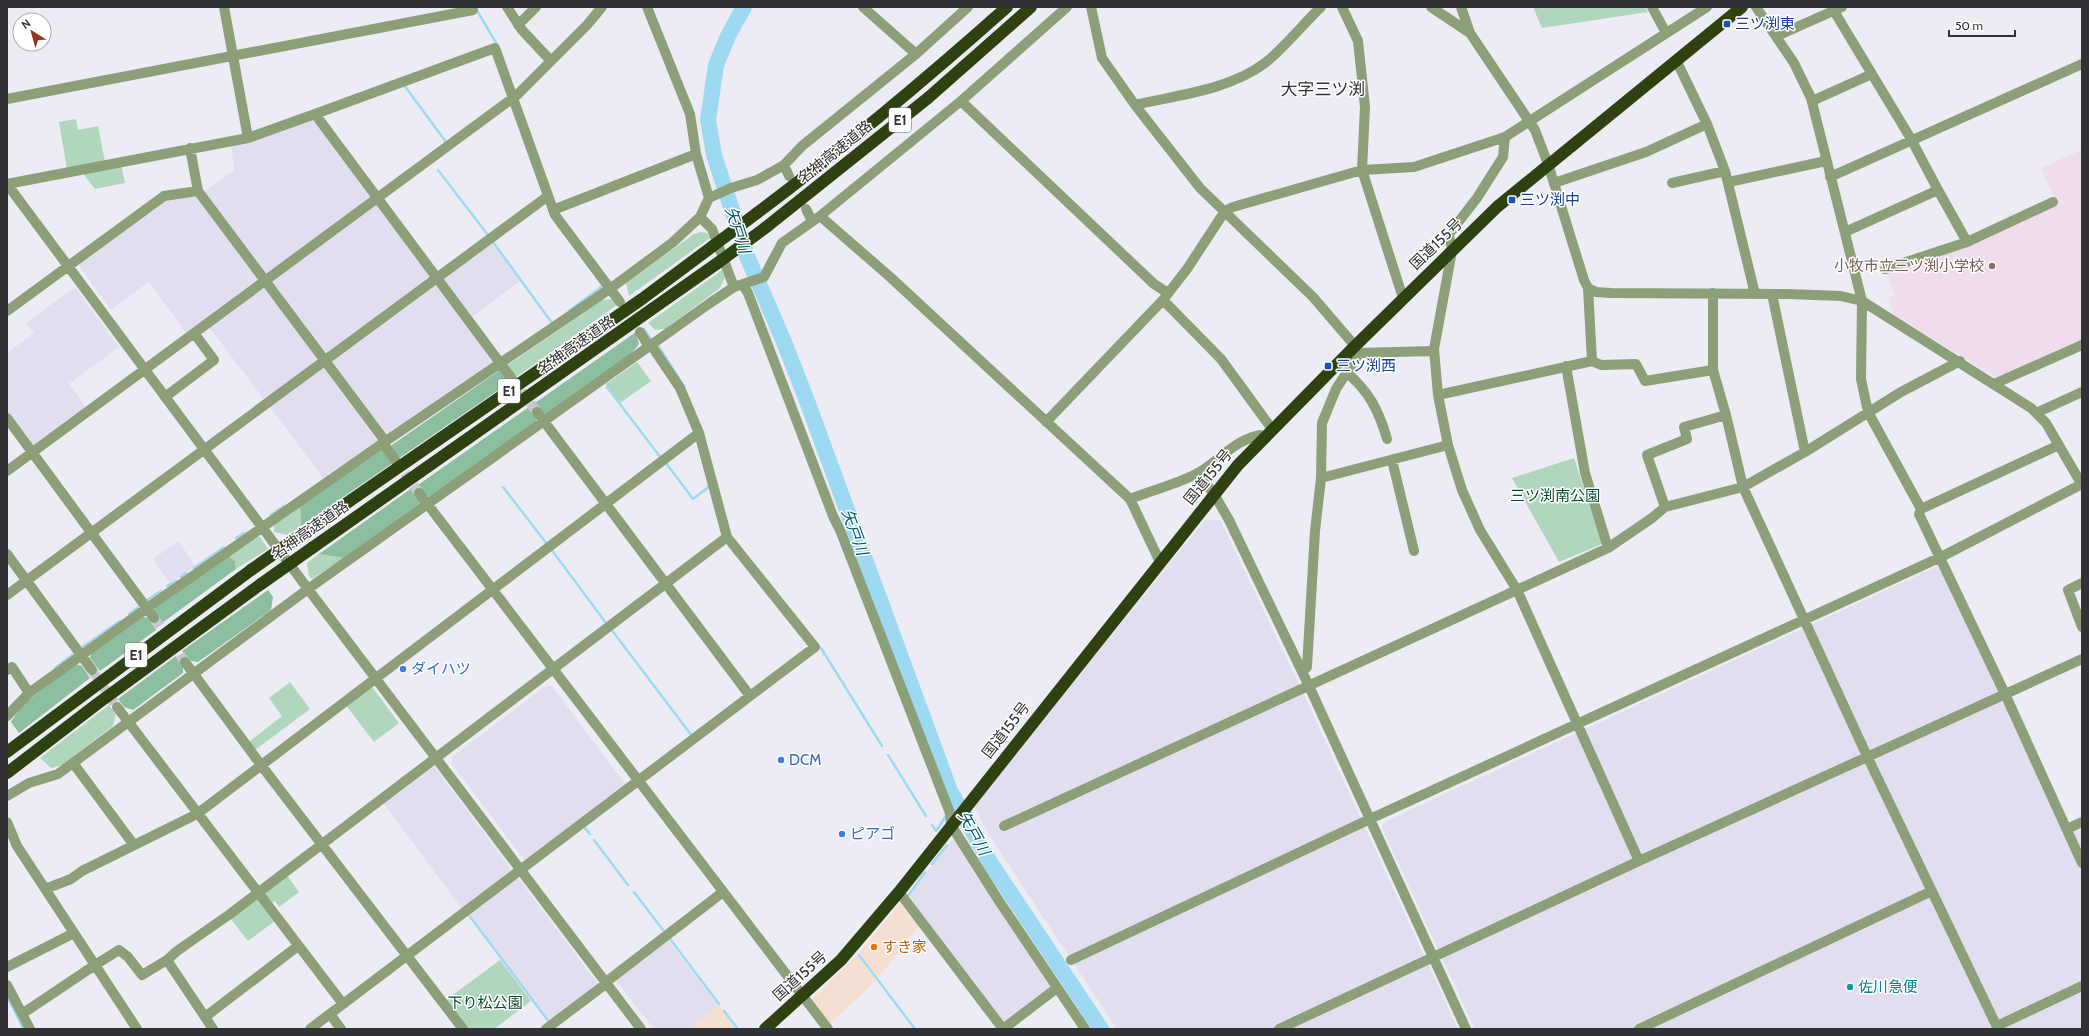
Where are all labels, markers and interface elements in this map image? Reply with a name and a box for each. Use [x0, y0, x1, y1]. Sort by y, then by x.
north arrow [12, 12, 52, 52]
scale bar [1949, 12, 2015, 38]
place label: 三ツ渕東 [1735, 15, 1795, 33]
text: N [19, 16, 33, 32]
text: 50 m [1955, 18, 1983, 33]
marker: 三ツ渕東 [1722, 19, 1732, 29]
district label: 大字三ツ渕 [1281, 79, 1366, 99]
road number: E1 [889, 108, 911, 132]
street label: 名神高速道路 [794, 117, 876, 187]
place label: 三ツ渕中 [1520, 191, 1580, 209]
marker: 三ツ渕中 [1507, 195, 1517, 205]
water label: 矢戸川 [722, 204, 755, 258]
street label: 国道155号 [1406, 215, 1466, 273]
place label: 小牧市立三ツ渕小学校 [1834, 257, 1984, 275]
marker: 小牧市立三ツ渕小学校 [1987, 261, 1997, 271]
street label: 名神高速道路 [534, 312, 618, 378]
place label: 三ツ渕西 [1336, 357, 1396, 375]
marker: 三ツ渕西 [1323, 361, 1333, 371]
road number: E1 [498, 379, 520, 403]
street label: 国道155号 [1180, 446, 1236, 508]
park label: 三ツ渕南公園 [1510, 487, 1600, 505]
street label: 名神高速道路 [268, 497, 352, 563]
water label: 矢戸川 [838, 506, 873, 560]
road number: E1 [125, 643, 147, 667]
place label: ダイハツ [411, 660, 471, 678]
marker: ダイハツ [398, 664, 408, 674]
street label: 国道155号 [979, 698, 1033, 762]
place label: DCM [789, 751, 821, 769]
marker: DCM [776, 755, 786, 765]
water label: 矢戸川 [954, 807, 995, 860]
place label: ピアゴ [850, 825, 895, 843]
marker: ピアゴ [837, 829, 847, 839]
place label: すき家 [882, 938, 927, 956]
marker: すき家 [869, 942, 879, 952]
street label: 国道155号 [769, 947, 831, 1005]
place label: 佐川急便 [1858, 978, 1918, 996]
marker: 佐川急便 [1845, 982, 1855, 992]
park label: 下り松公園 [447, 994, 523, 1012]

